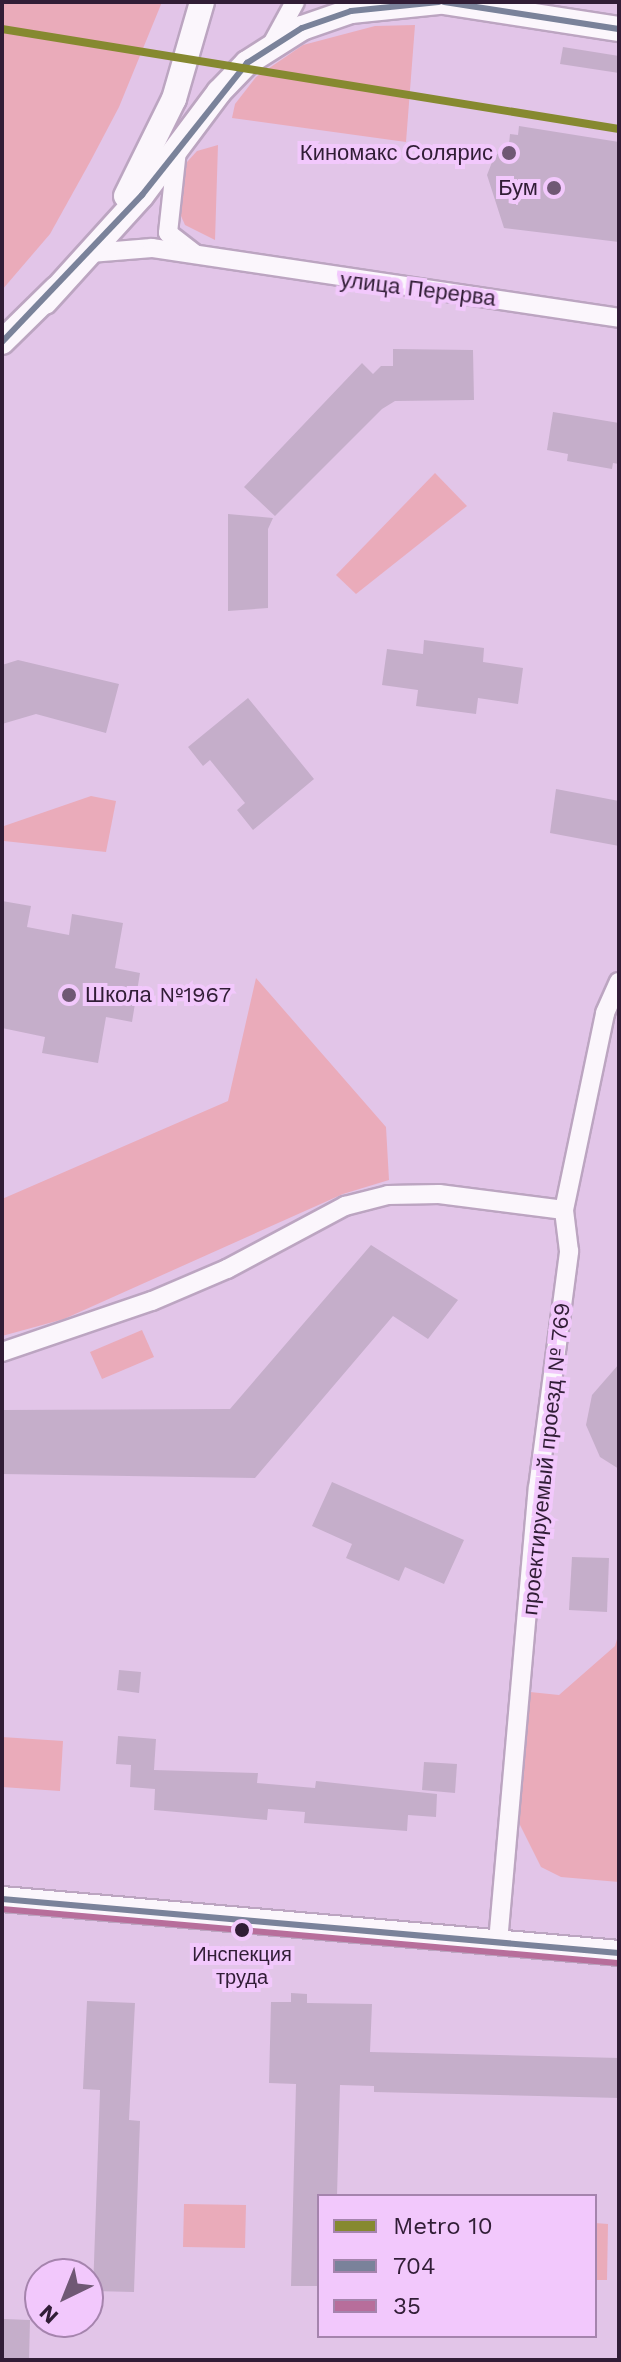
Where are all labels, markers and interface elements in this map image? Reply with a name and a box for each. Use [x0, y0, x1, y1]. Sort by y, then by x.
place label: Киномакс Солярис [300, 140, 493, 166]
marker: Киномакс Солярис [500, 144, 518, 162]
place label: Бум [498, 175, 538, 201]
marker: Бум [545, 179, 563, 197]
street label: улица Перерва [339, 266, 497, 312]
place label: Школа №1967 [85, 982, 231, 1008]
marker: Школа №1967 [60, 986, 78, 1004]
street label: проектируемый проезд № 769 [516, 1301, 576, 1617]
marker: Инспекция труда [234, 1922, 250, 1938]
place label: Инспекция труда [192, 1942, 292, 1989]
legend [317, 2194, 597, 2338]
text: Metro 10 [393, 2212, 493, 2240]
text: 704 [393, 2252, 436, 2280]
north arrow [24, 2258, 104, 2338]
text: 35 [393, 2292, 421, 2320]
text: N [34, 2300, 63, 2329]

